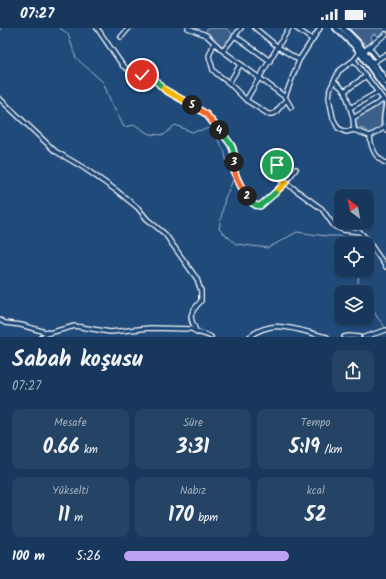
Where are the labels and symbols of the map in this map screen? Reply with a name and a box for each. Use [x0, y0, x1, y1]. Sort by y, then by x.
pin [125, 58, 159, 92]
pin: 5 [182, 95, 202, 115]
pin: 4 [209, 120, 229, 140]
pin [260, 148, 294, 182]
pin: 3 [224, 152, 244, 172]
pin: 2 [237, 186, 257, 206]
north arrow [334, 189, 374, 229]

